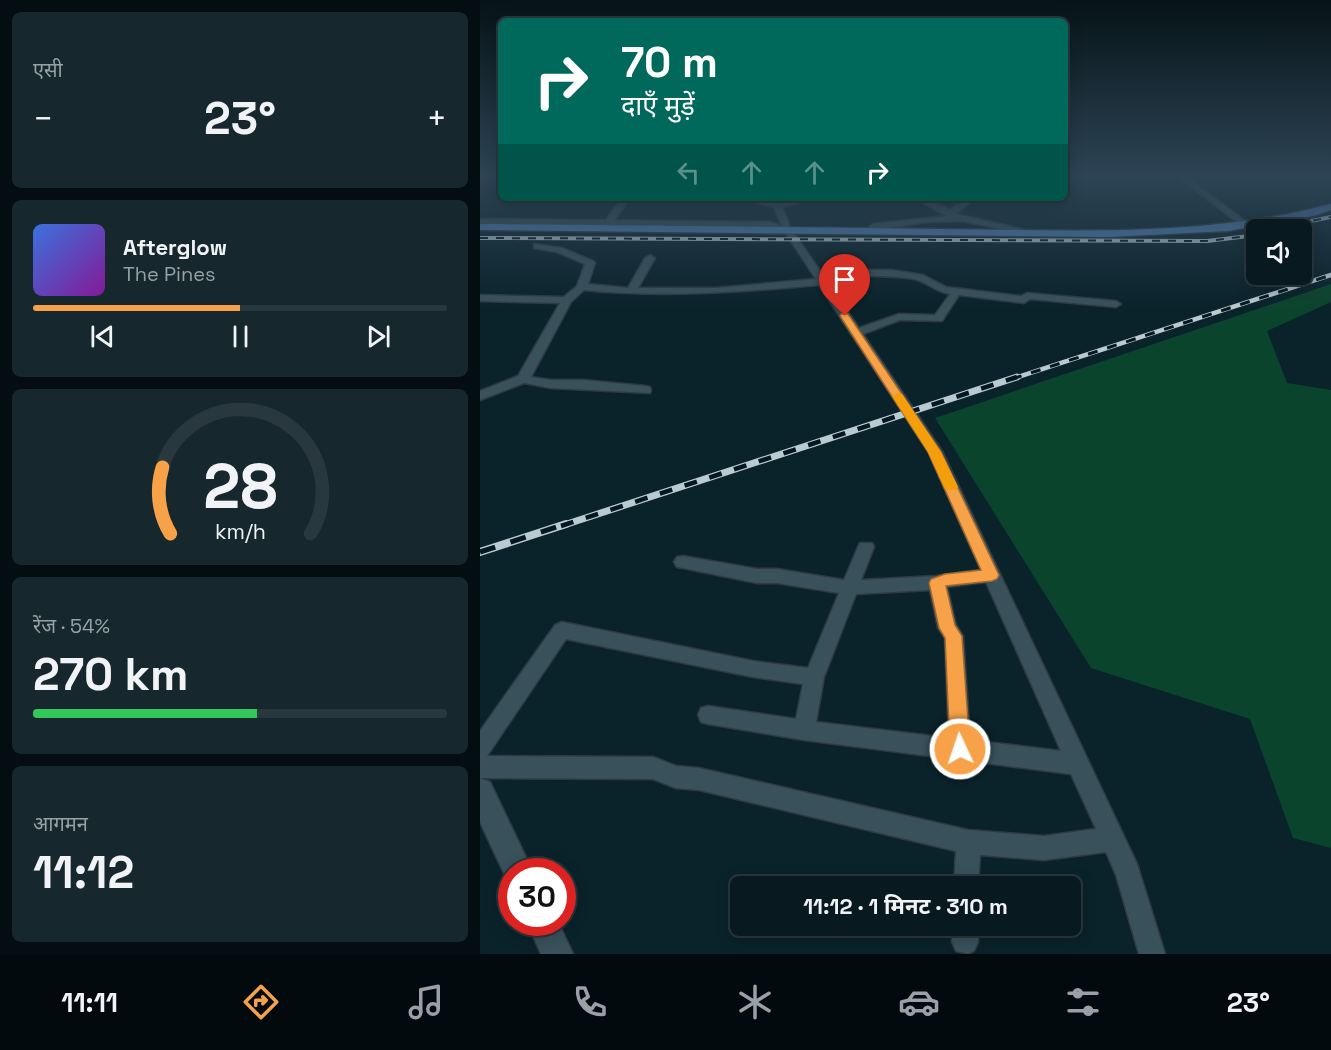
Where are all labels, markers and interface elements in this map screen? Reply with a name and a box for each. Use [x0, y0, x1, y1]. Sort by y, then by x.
text: 70 m [621, 36, 718, 89]
icon: right [522, 42, 600, 120]
text: एसी [33, 57, 63, 83]
text: दाएँ मुड़ें [621, 88, 695, 123]
text: 23° [204, 90, 276, 147]
text: − [33, 98, 53, 140]
text: + [427, 98, 447, 140]
icon: left [672, 156, 705, 189]
icon: ahead [735, 156, 768, 189]
icon: ahead [798, 156, 831, 189]
icon: right [861, 156, 894, 189]
map controls [1246, 219, 1312, 285]
button: sound [1246, 219, 1312, 285]
text: Afterglow [123, 233, 227, 261]
pin [819, 254, 870, 316]
text: The Pines [123, 261, 216, 287]
icon: arrive [828, 263, 861, 296]
icon: previous [86, 320, 119, 353]
icon: pause [224, 320, 257, 353]
icon: next [362, 320, 395, 353]
text: 28 [203, 447, 277, 526]
text: km/h [214, 518, 266, 545]
text: रेंज · 54% [33, 613, 110, 639]
text: 270 km [33, 646, 188, 703]
position arrow [928, 717, 992, 781]
text: आगमन [33, 811, 88, 837]
text: 11:12 [33, 844, 134, 901]
speed limit sign: 30 [498, 858, 576, 936]
text: 11:12 · 1 मिनट · 310 m [803, 892, 1008, 920]
icon: directions [240, 981, 282, 1023]
icon: music [405, 981, 447, 1023]
icon: phone [569, 981, 611, 1023]
icon: climate [734, 981, 776, 1023]
icon: car [898, 981, 940, 1023]
icon: filters [1062, 981, 1104, 1023]
text: 11:11 [61, 985, 118, 1020]
text: 23° [1227, 985, 1270, 1020]

